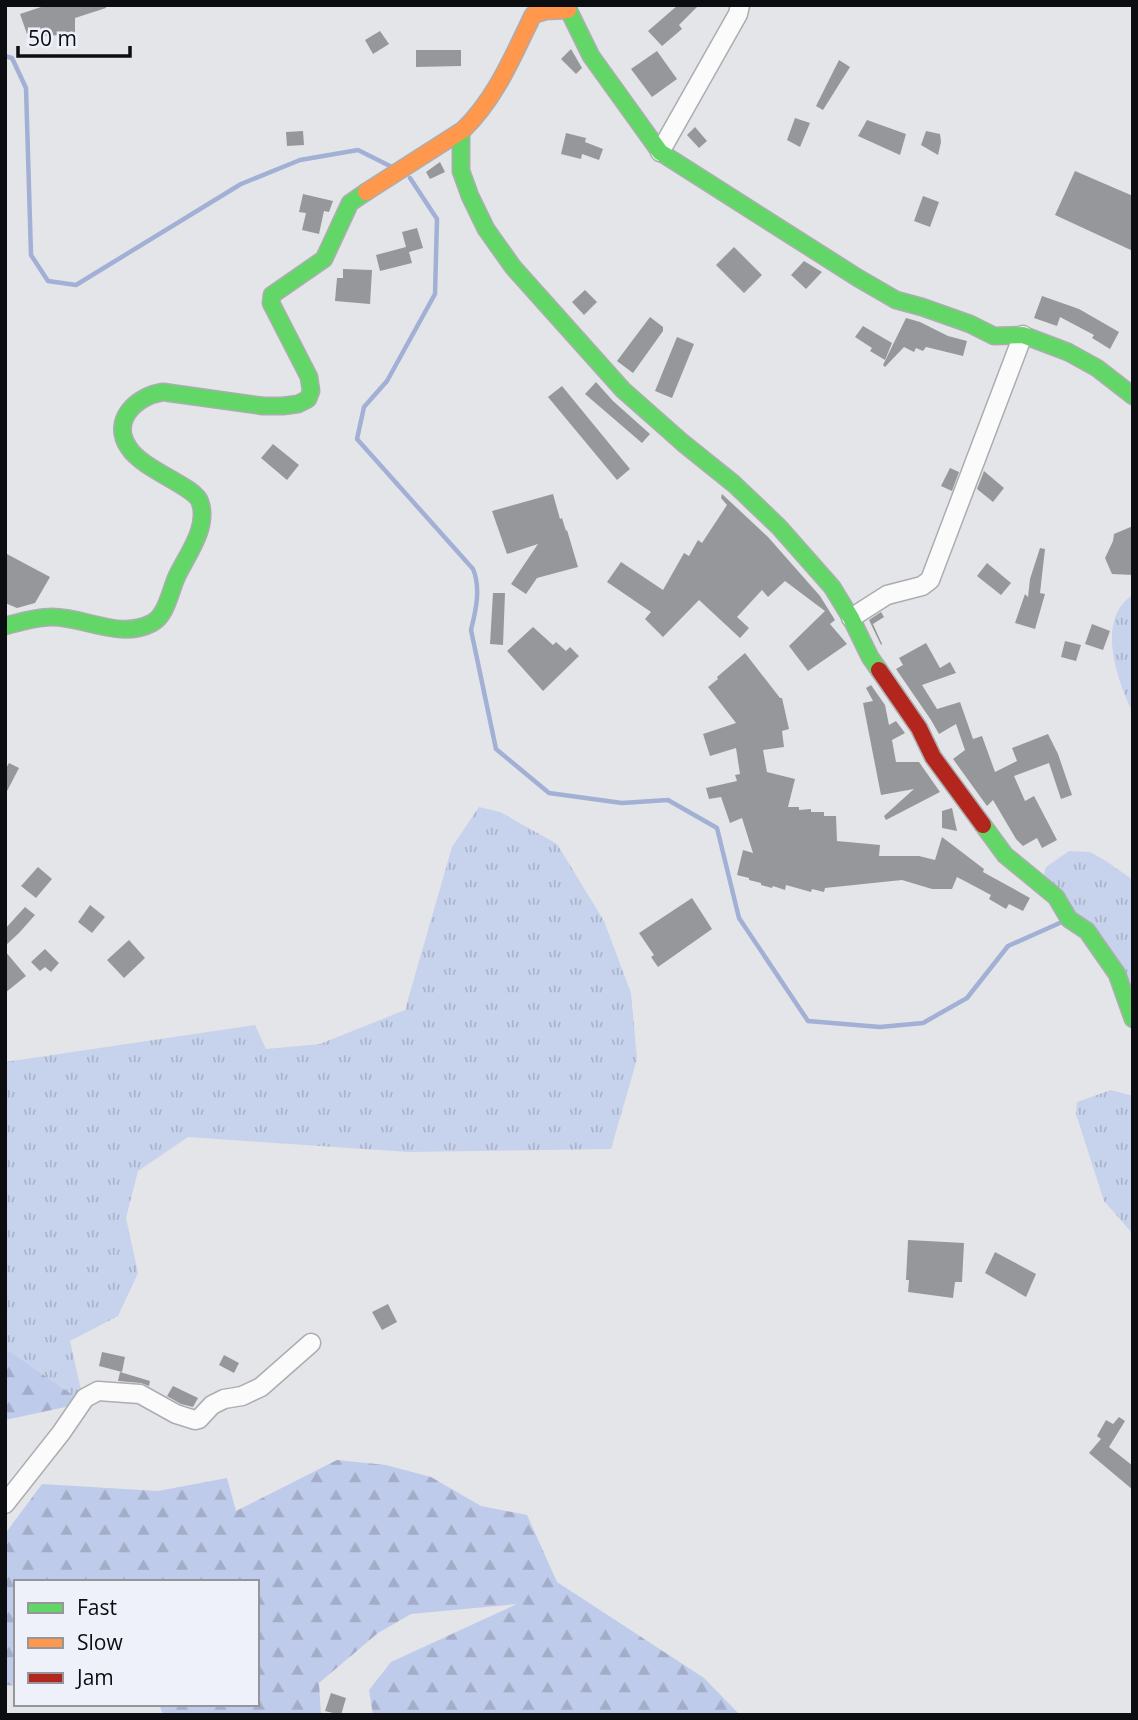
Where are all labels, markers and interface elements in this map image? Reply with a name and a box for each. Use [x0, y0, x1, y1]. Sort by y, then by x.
scale bar [18, 14, 130, 58]
text: 50 m [28, 24, 77, 52]
legend [14, 1580, 259, 1706]
text: Fast [77, 1593, 117, 1621]
text: Slow [77, 1628, 123, 1656]
text: Jam [75, 1663, 114, 1691]

